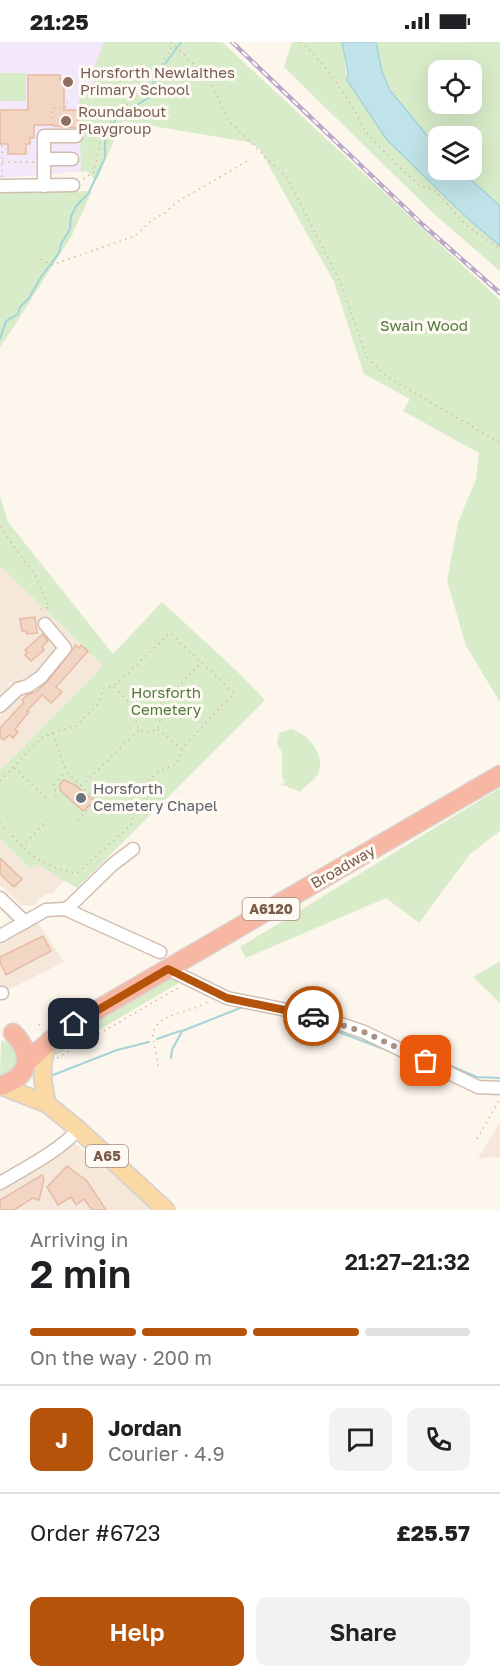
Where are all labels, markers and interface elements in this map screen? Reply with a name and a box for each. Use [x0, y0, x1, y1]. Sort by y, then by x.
text: 21:25 [30, 8, 89, 35]
map controls [428, 60, 482, 180]
button: locate [428, 60, 482, 114]
place label: Horsforth Newlaithes Primary School [80, 63, 235, 98]
marker: Horsforth Newlaithes Primary School [61, 75, 75, 89]
place label: Roundabout Playgroup [78, 102, 166, 137]
marker: Roundabout Playgroup [59, 114, 73, 128]
button: layers [428, 126, 482, 180]
park label: Swain Wood [380, 316, 468, 334]
park label: Horsforth Cemetery [131, 683, 202, 718]
place label: Horsforth Cemetery Chapel [93, 779, 218, 814]
marker: Horsforth Cemetery Chapel [74, 791, 88, 805]
street label: Broadway [307, 840, 378, 892]
road number: A6120 [242, 898, 300, 920]
courier [283, 986, 343, 1046]
pin [48, 998, 99, 1049]
icon: car [297, 1000, 330, 1033]
icon: home [57, 1007, 90, 1040]
pin [400, 1035, 451, 1086]
icon: bag [409, 1044, 442, 1077]
road number: A65 [86, 1145, 128, 1167]
text: Arriving in [30, 1227, 128, 1251]
text: 21:27–21:32 [345, 1248, 470, 1275]
text: 2 min [30, 1250, 131, 1297]
text: On the way · 200 m [30, 1345, 212, 1369]
button: chat [329, 1408, 392, 1471]
button: phone [407, 1408, 470, 1471]
text: Jordan [108, 1414, 182, 1441]
text: J [55, 1426, 68, 1453]
text: Courier · 4.9 [108, 1441, 225, 1465]
text: Order #6723 [30, 1519, 161, 1546]
text: £25.57 [396, 1519, 470, 1546]
button: Help [30, 1597, 244, 1666]
button: Share [256, 1597, 470, 1666]

